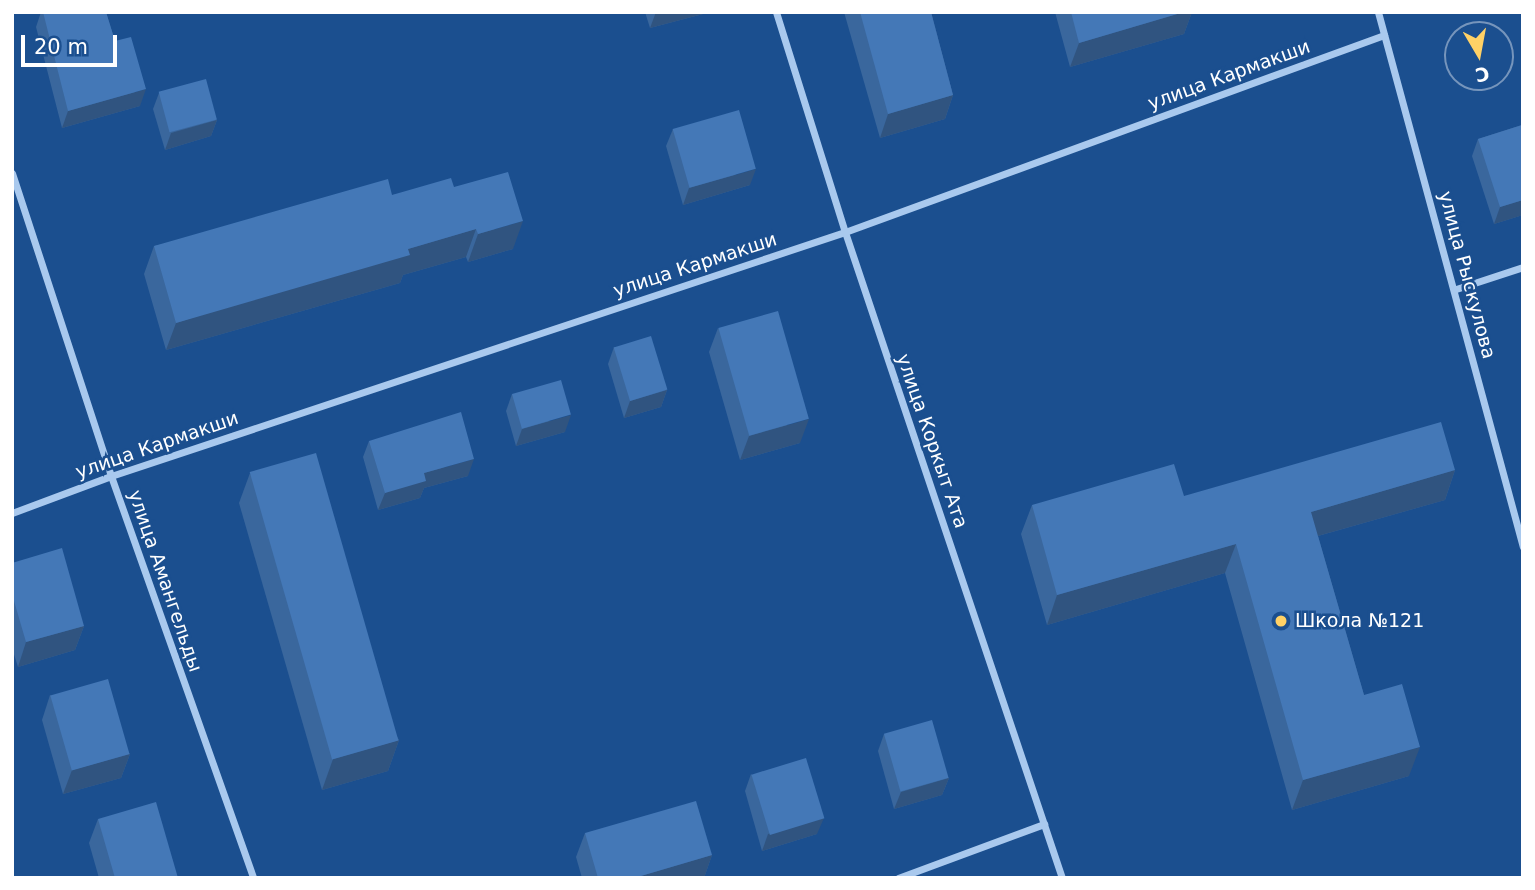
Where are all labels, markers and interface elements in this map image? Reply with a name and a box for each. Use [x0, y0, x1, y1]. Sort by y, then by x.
scale bar [24, 21, 121, 65]
north arrow [1444, 21, 1514, 91]
text: 20 m [34, 35, 88, 59]
street label: улица Кармакши [1145, 35, 1313, 115]
text: С [1474, 63, 1491, 87]
street label: улица Рыскулова [1434, 189, 1500, 361]
street label: улица Кармакши [610, 228, 780, 302]
street label: улица Коркыт Ата [891, 351, 973, 531]
street label: улица Кармакши [73, 406, 241, 484]
street label: улица Амангельды [123, 487, 207, 675]
place label: Школа №121 [1295, 610, 1424, 632]
marker: Школа №121 [1273, 613, 1289, 629]

